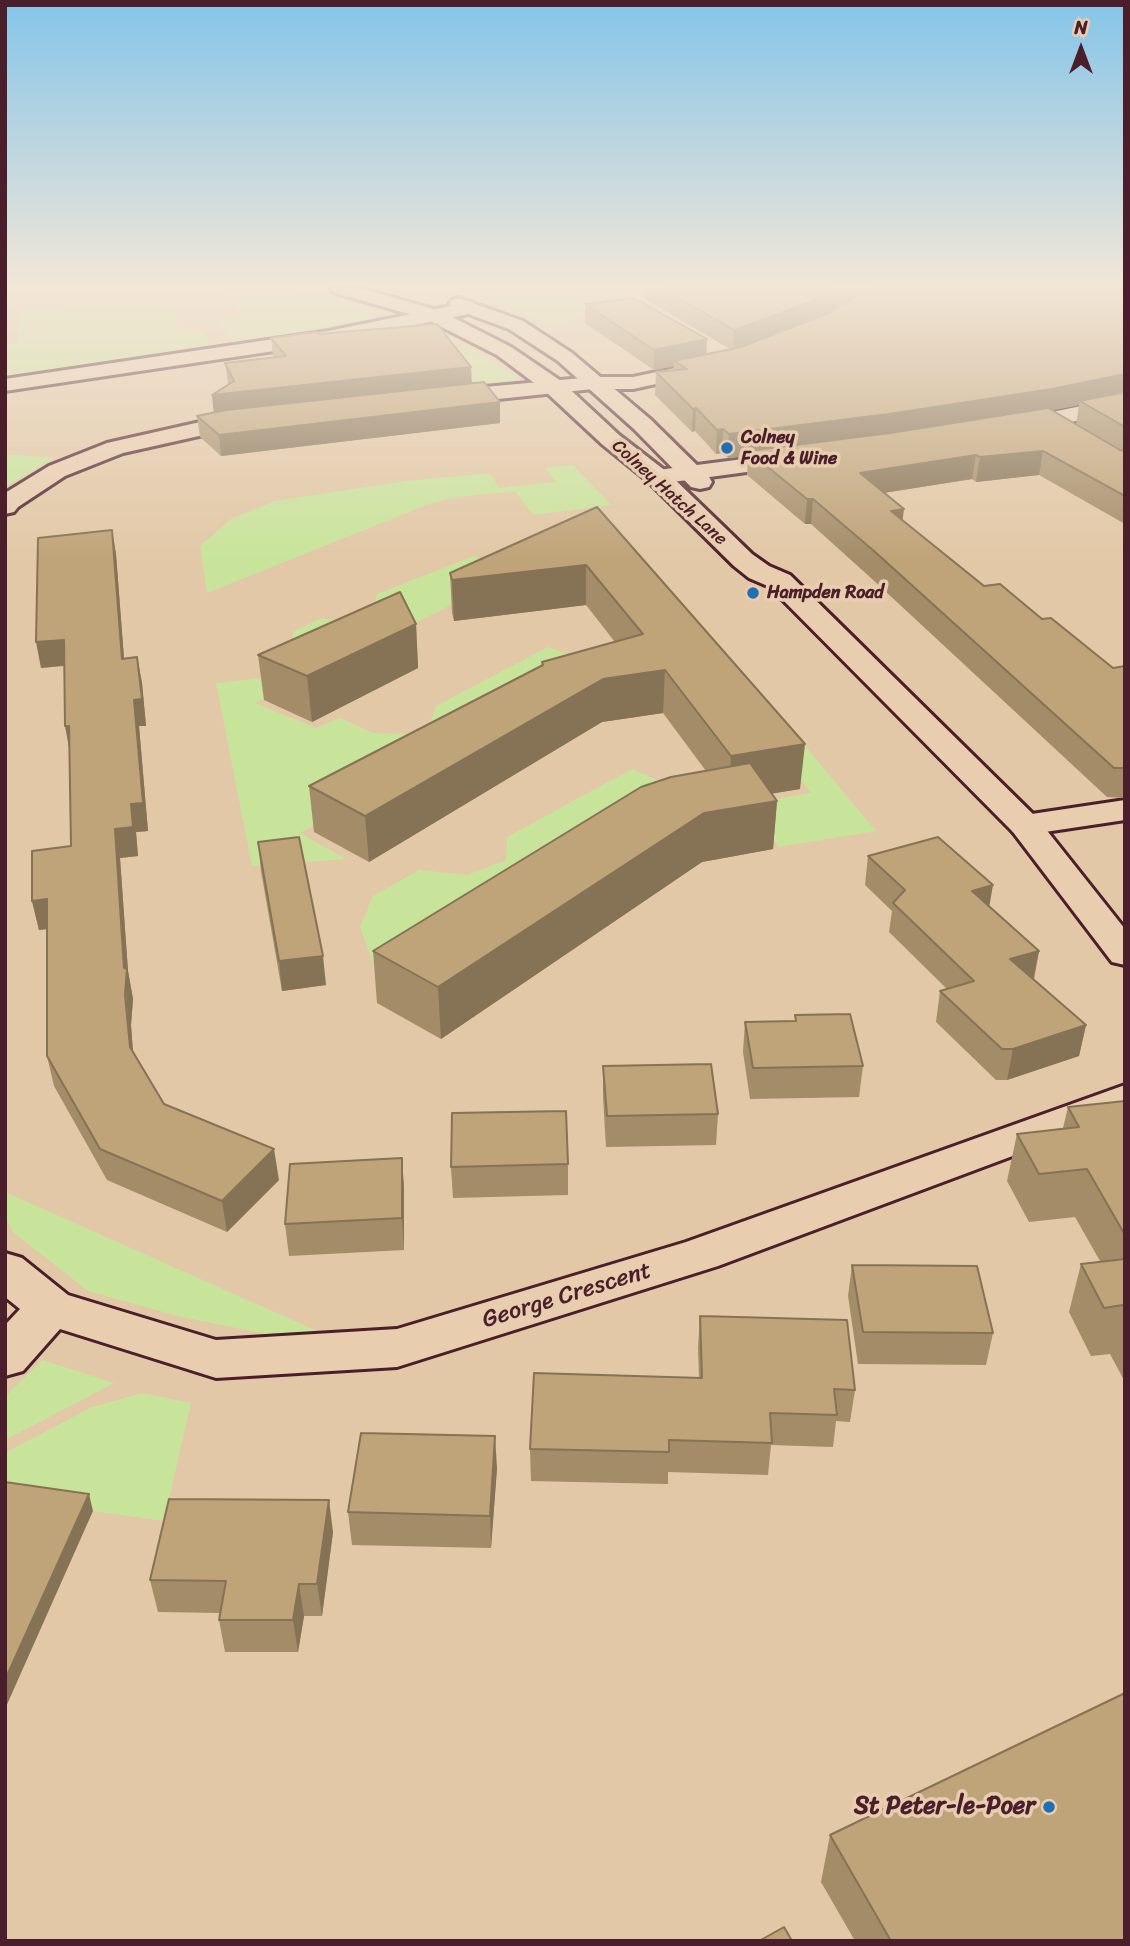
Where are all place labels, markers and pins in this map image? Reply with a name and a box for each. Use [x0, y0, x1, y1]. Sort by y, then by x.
place label: Colney Food & Wine [741, 427, 837, 470]
marker: Colney Food & Wine [719, 440, 735, 456]
place label: Hampden Road [767, 582, 884, 604]
marker: Hampden Road [745, 585, 761, 601]
place label: St Peter-le-Poer [854, 1793, 1035, 1821]
marker: St Peter-le-Poer [1041, 1799, 1057, 1815]

